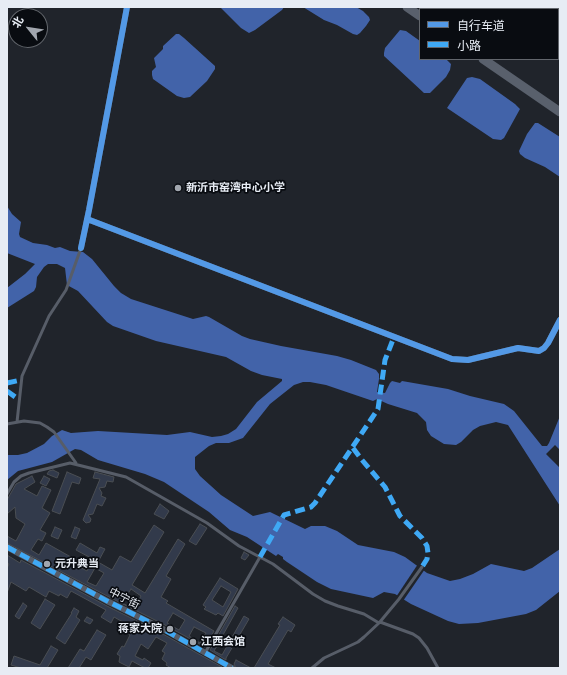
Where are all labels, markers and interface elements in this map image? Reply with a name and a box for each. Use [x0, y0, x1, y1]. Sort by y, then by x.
north arrow [8, 8, 48, 48]
legend [419, 8, 559, 60]
text: 北 [10, 14, 26, 30]
text: 自行车道 [457, 19, 505, 33]
text: 小路 [457, 39, 481, 53]
place label: 新沂市窑湾中心小学 [186, 181, 285, 195]
marker: 新沂市窑湾中心小学 [173, 183, 183, 193]
place label: 元升典当 [55, 557, 99, 571]
marker: 元升典当 [42, 559, 52, 569]
street label: 中宁街 [106, 586, 142, 612]
place label: 蒋家大院 [118, 622, 162, 636]
marker: 蒋家大院 [165, 624, 175, 634]
place label: 江西会馆 [201, 635, 245, 649]
marker: 江西会馆 [188, 637, 198, 647]

